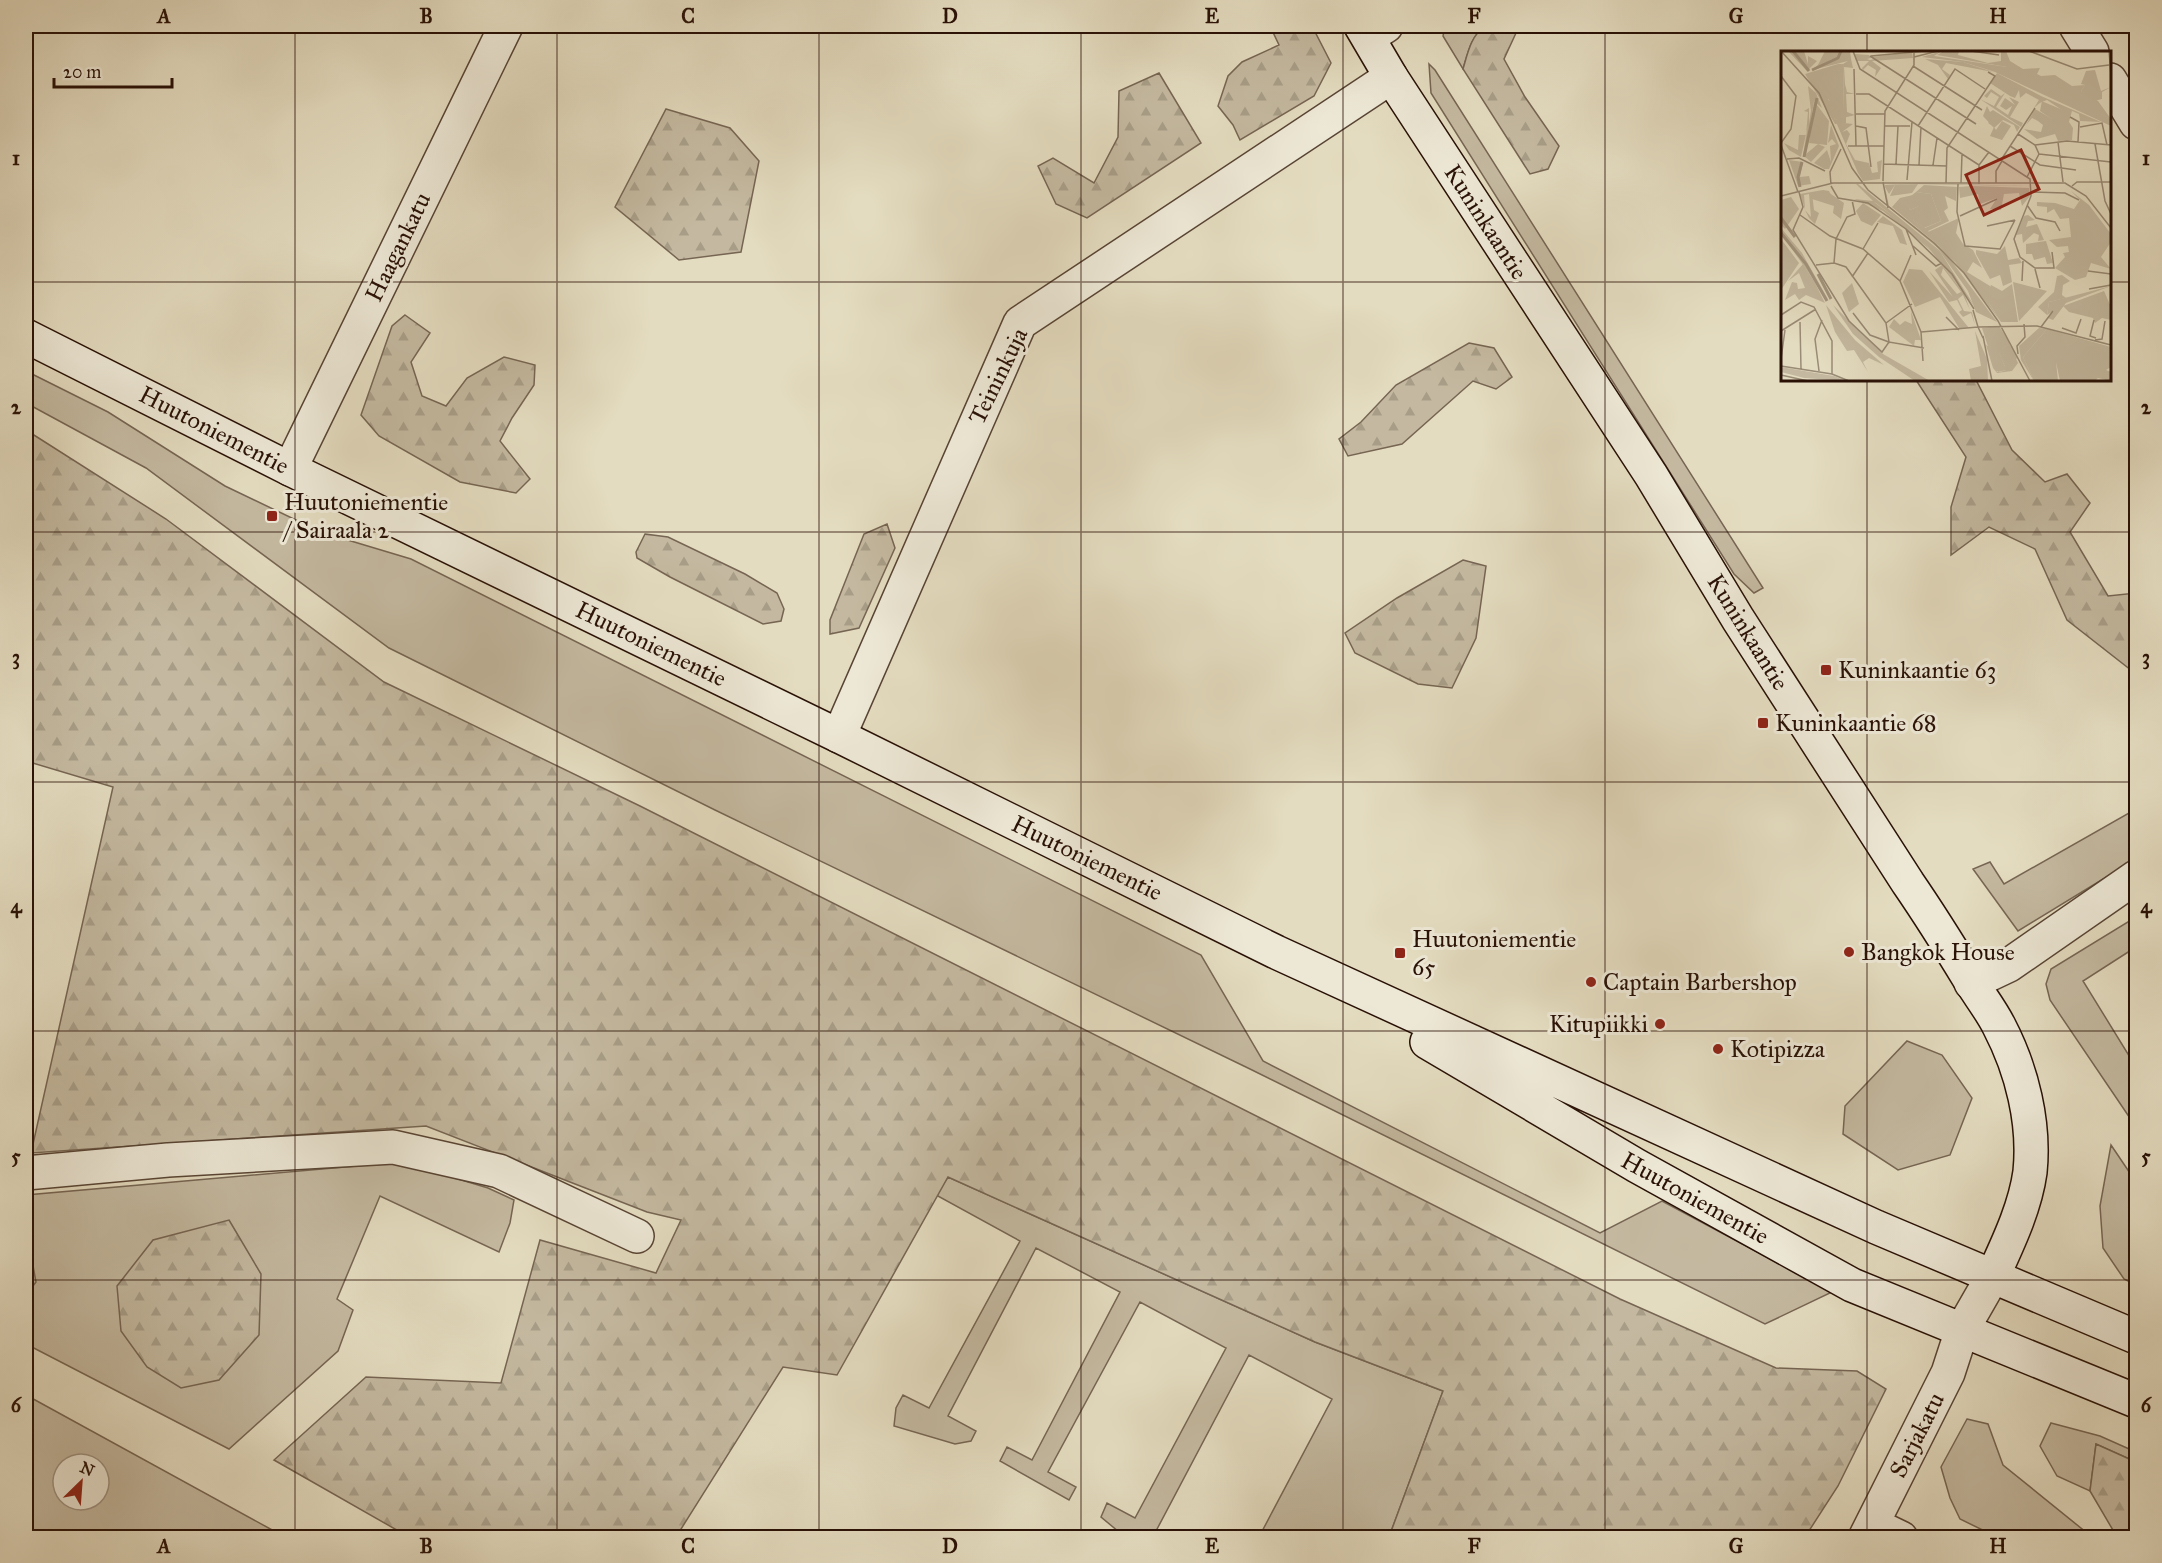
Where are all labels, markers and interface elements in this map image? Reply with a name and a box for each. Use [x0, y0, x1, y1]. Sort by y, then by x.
text: A [155, 4, 171, 28]
text: B [419, 4, 433, 28]
text: C [681, 4, 695, 28]
text: D [942, 4, 958, 28]
text: E [1205, 4, 1220, 28]
text: F [1467, 4, 1481, 28]
text: G [1729, 4, 1744, 28]
text: H [1989, 4, 2007, 28]
scale bar [54, 51, 172, 89]
inset map [1781, 51, 2111, 381]
text: 20 m [63, 61, 101, 83]
text: 1 [12, 146, 20, 170]
text: 1 [2142, 146, 2150, 170]
street label: Kuninkaantie [1438, 159, 1534, 285]
street label: Haagankatu [359, 187, 437, 307]
street label: Teininkuja [962, 322, 1035, 429]
street label: Huutoniementie [134, 379, 294, 481]
text: 2 [11, 395, 22, 419]
text: 2 [2141, 395, 2152, 419]
place label: Huutoniementie / Sairaala 2 [282, 487, 448, 545]
marker: Huutoniementie / Sairaala 2 [265, 509, 279, 523]
street label: Kuninkaantie [1700, 568, 1796, 696]
street label: Huutoniementie [571, 595, 731, 693]
text: 3 [12, 645, 20, 670]
text: 3 [2142, 645, 2150, 670]
place label: Kuninkaantie 63 [1838, 655, 1996, 685]
marker: Kuninkaantie 63 [1819, 663, 1833, 677]
place label: Kuninkaantie 68 [1775, 708, 1937, 738]
marker: Kuninkaantie 68 [1756, 716, 1770, 730]
street label: Huutoniementie [1007, 809, 1167, 907]
text: 4 [10, 894, 22, 919]
text: 4 [2140, 894, 2152, 919]
place label: Huutoniementie 65 [1412, 924, 1576, 982]
place label: Bangkok House [1861, 937, 2015, 967]
marker: Bangkok House [1842, 945, 1856, 959]
marker: Huutoniementie 65 [1393, 946, 1407, 960]
place label: Captain Barbershop [1603, 967, 1797, 997]
marker: Captain Barbershop [1584, 975, 1598, 989]
place label: Kitupiikki [1549, 1009, 1648, 1039]
marker: Kitupiikki [1653, 1017, 1667, 1031]
place label: Kotipizza [1730, 1034, 1826, 1064]
marker: Kotipizza [1711, 1042, 1725, 1056]
text: 5 [11, 1144, 21, 1168]
text: 5 [2141, 1144, 2151, 1168]
street label: Huutoniementie [1616, 1145, 1774, 1251]
street label: Sarjakatu [1883, 1387, 1951, 1483]
text: 6 [11, 1393, 23, 1417]
text: 6 [2141, 1393, 2153, 1417]
north arrow [51, 1452, 111, 1512]
text: N [77, 1457, 98, 1481]
text: A [155, 1534, 171, 1558]
text: B [419, 1534, 433, 1558]
text: C [681, 1534, 695, 1558]
text: D [942, 1534, 958, 1558]
text: E [1205, 1534, 1220, 1558]
text: F [1467, 1534, 1481, 1558]
text: G [1729, 1534, 1744, 1558]
text: H [1989, 1534, 2007, 1558]

